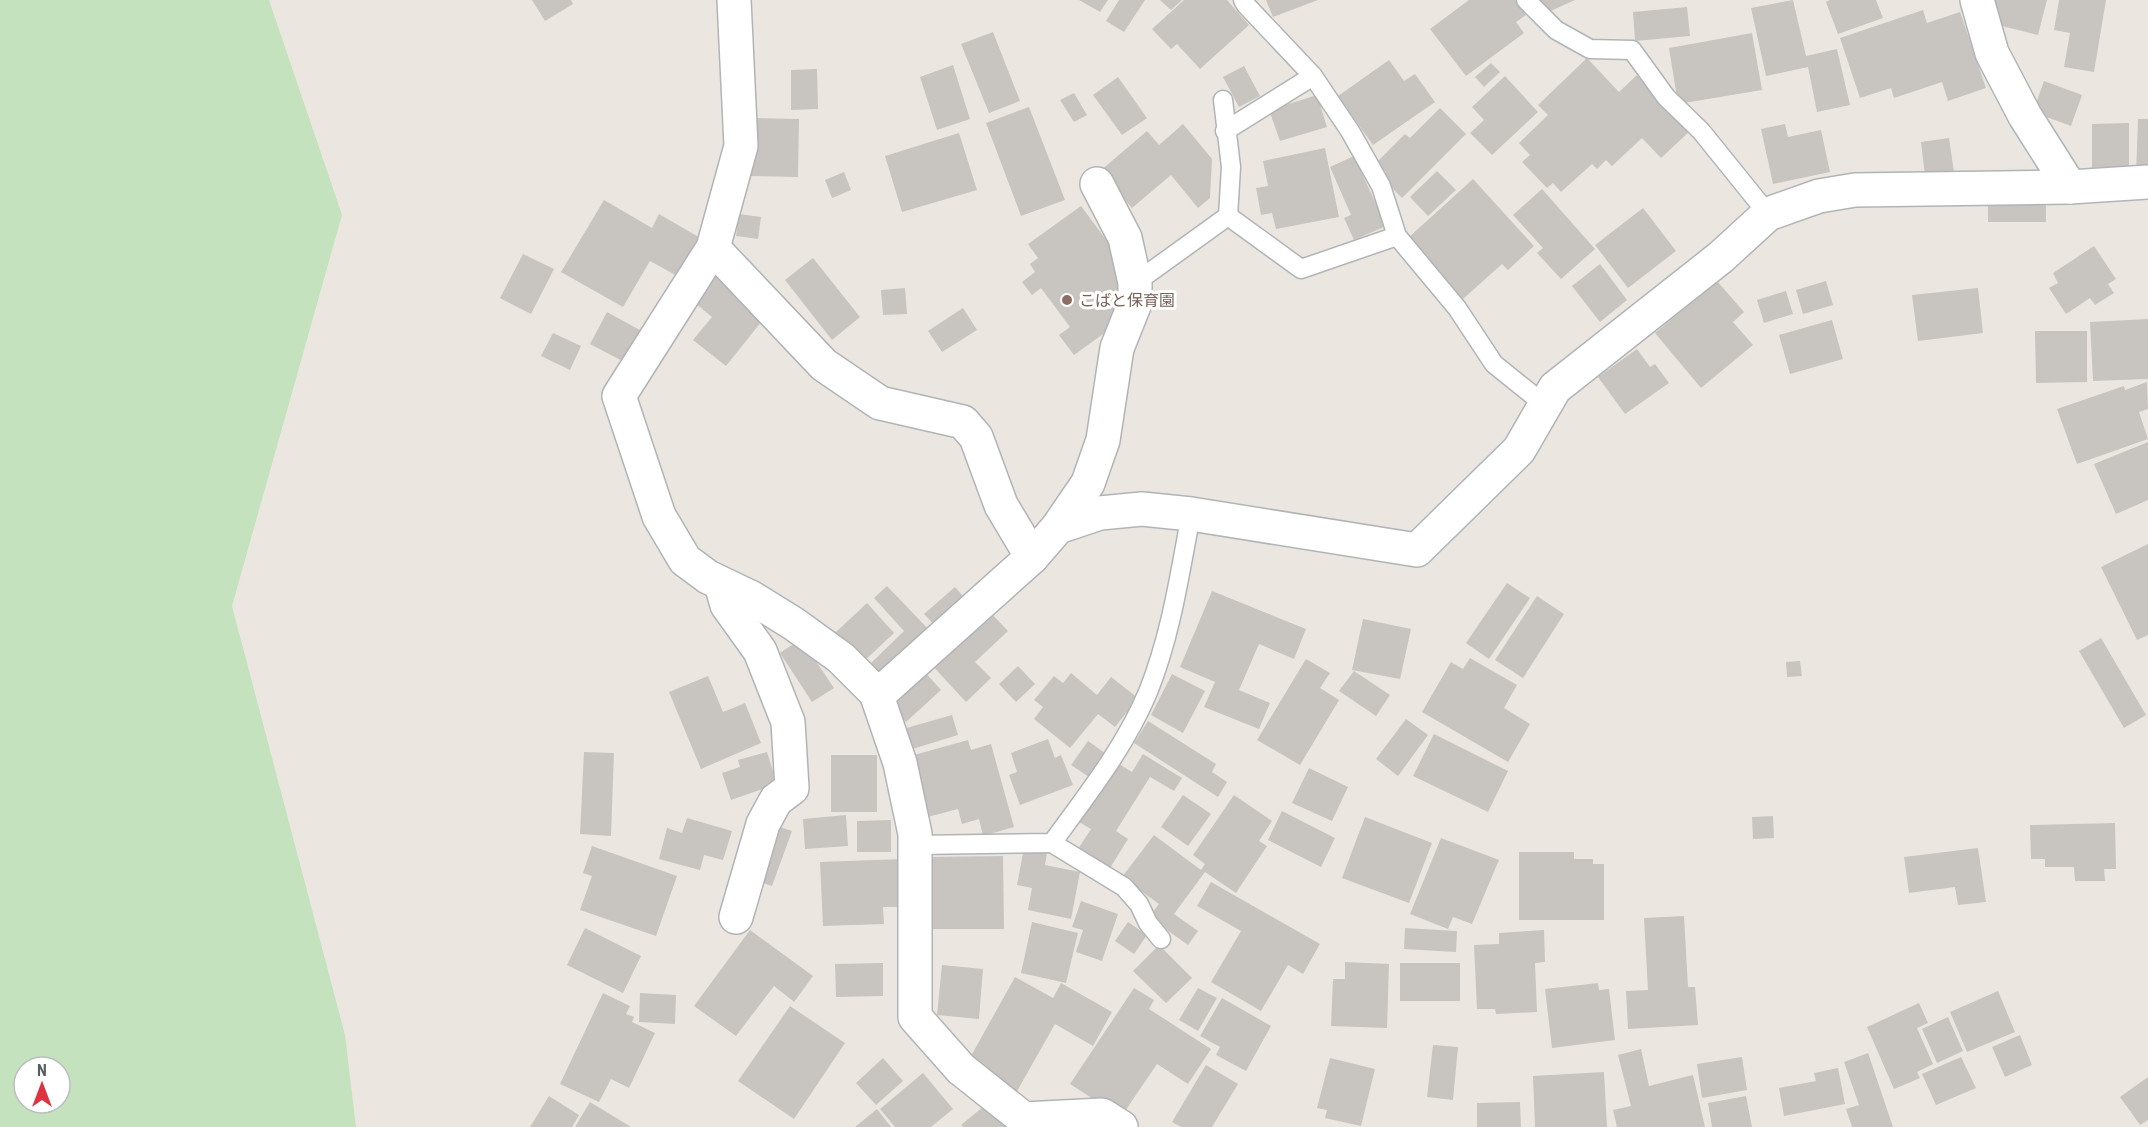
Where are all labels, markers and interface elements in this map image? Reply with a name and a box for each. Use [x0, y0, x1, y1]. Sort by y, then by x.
place label: こばと保育園 [1079, 291, 1175, 310]
marker: こばと保育園 [1060, 293, 1074, 307]
north arrow [12, 1055, 72, 1115]
text: N [37, 1061, 47, 1080]

